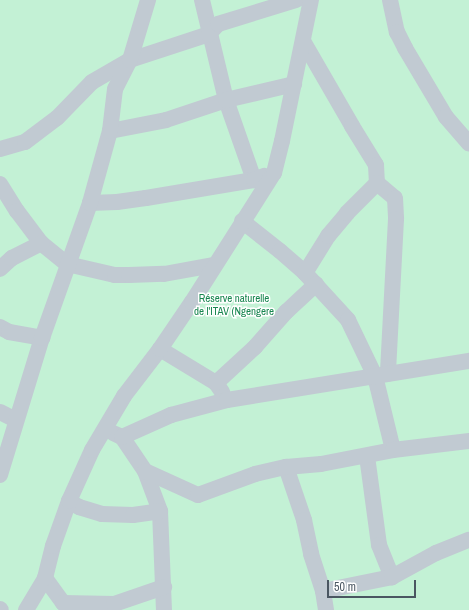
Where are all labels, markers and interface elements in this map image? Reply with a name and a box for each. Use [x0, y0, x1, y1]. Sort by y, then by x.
park label: Réserve naturelle de l'ITAV (Ngengere [194, 292, 274, 318]
scale bar [329, 572, 418, 598]
text: 50 m [334, 579, 356, 595]

